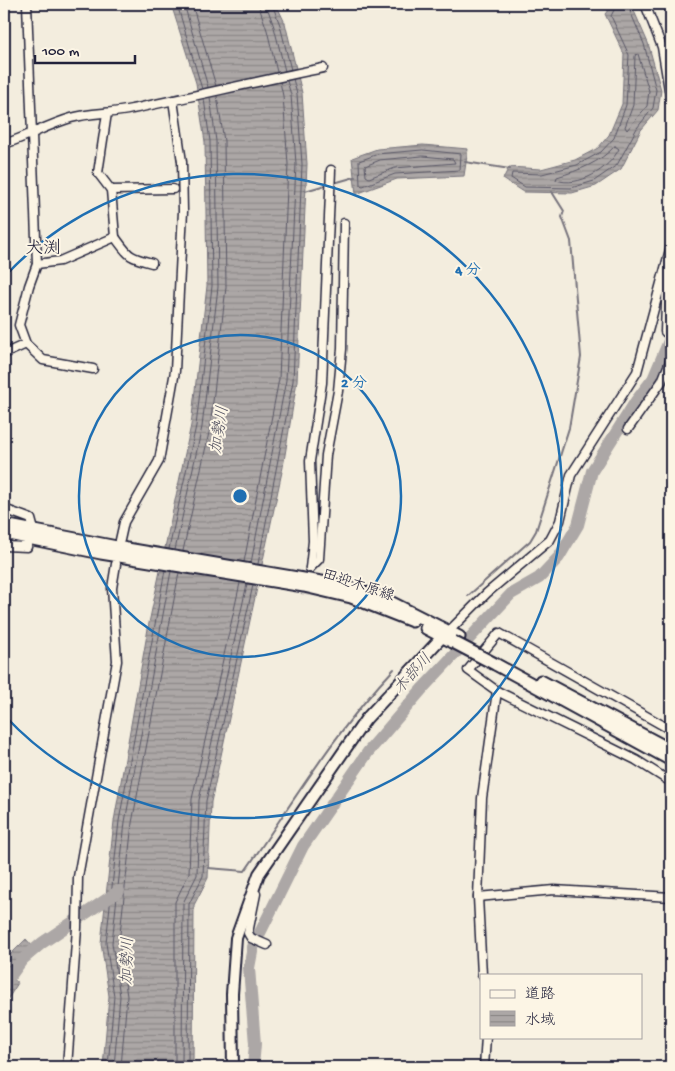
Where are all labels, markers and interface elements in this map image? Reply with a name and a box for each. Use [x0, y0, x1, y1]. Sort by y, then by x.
scale bar [35, 32, 135, 64]
text: 100 m [41, 43, 80, 61]
district label: 犬渕 [25, 238, 61, 260]
text: 4 分 [454, 262, 481, 280]
text: 2 分 [341, 375, 367, 393]
water label: 加勢川 [206, 404, 234, 455]
centre of rings [231, 487, 249, 505]
street label: 田迎木原線 [320, 565, 397, 606]
water label: 木部川 [390, 650, 437, 699]
water label: 加勢川 [117, 937, 139, 985]
legend [480, 974, 642, 1038]
text: 道路 [525, 986, 555, 1004]
text: 水域 [525, 1011, 555, 1030]

